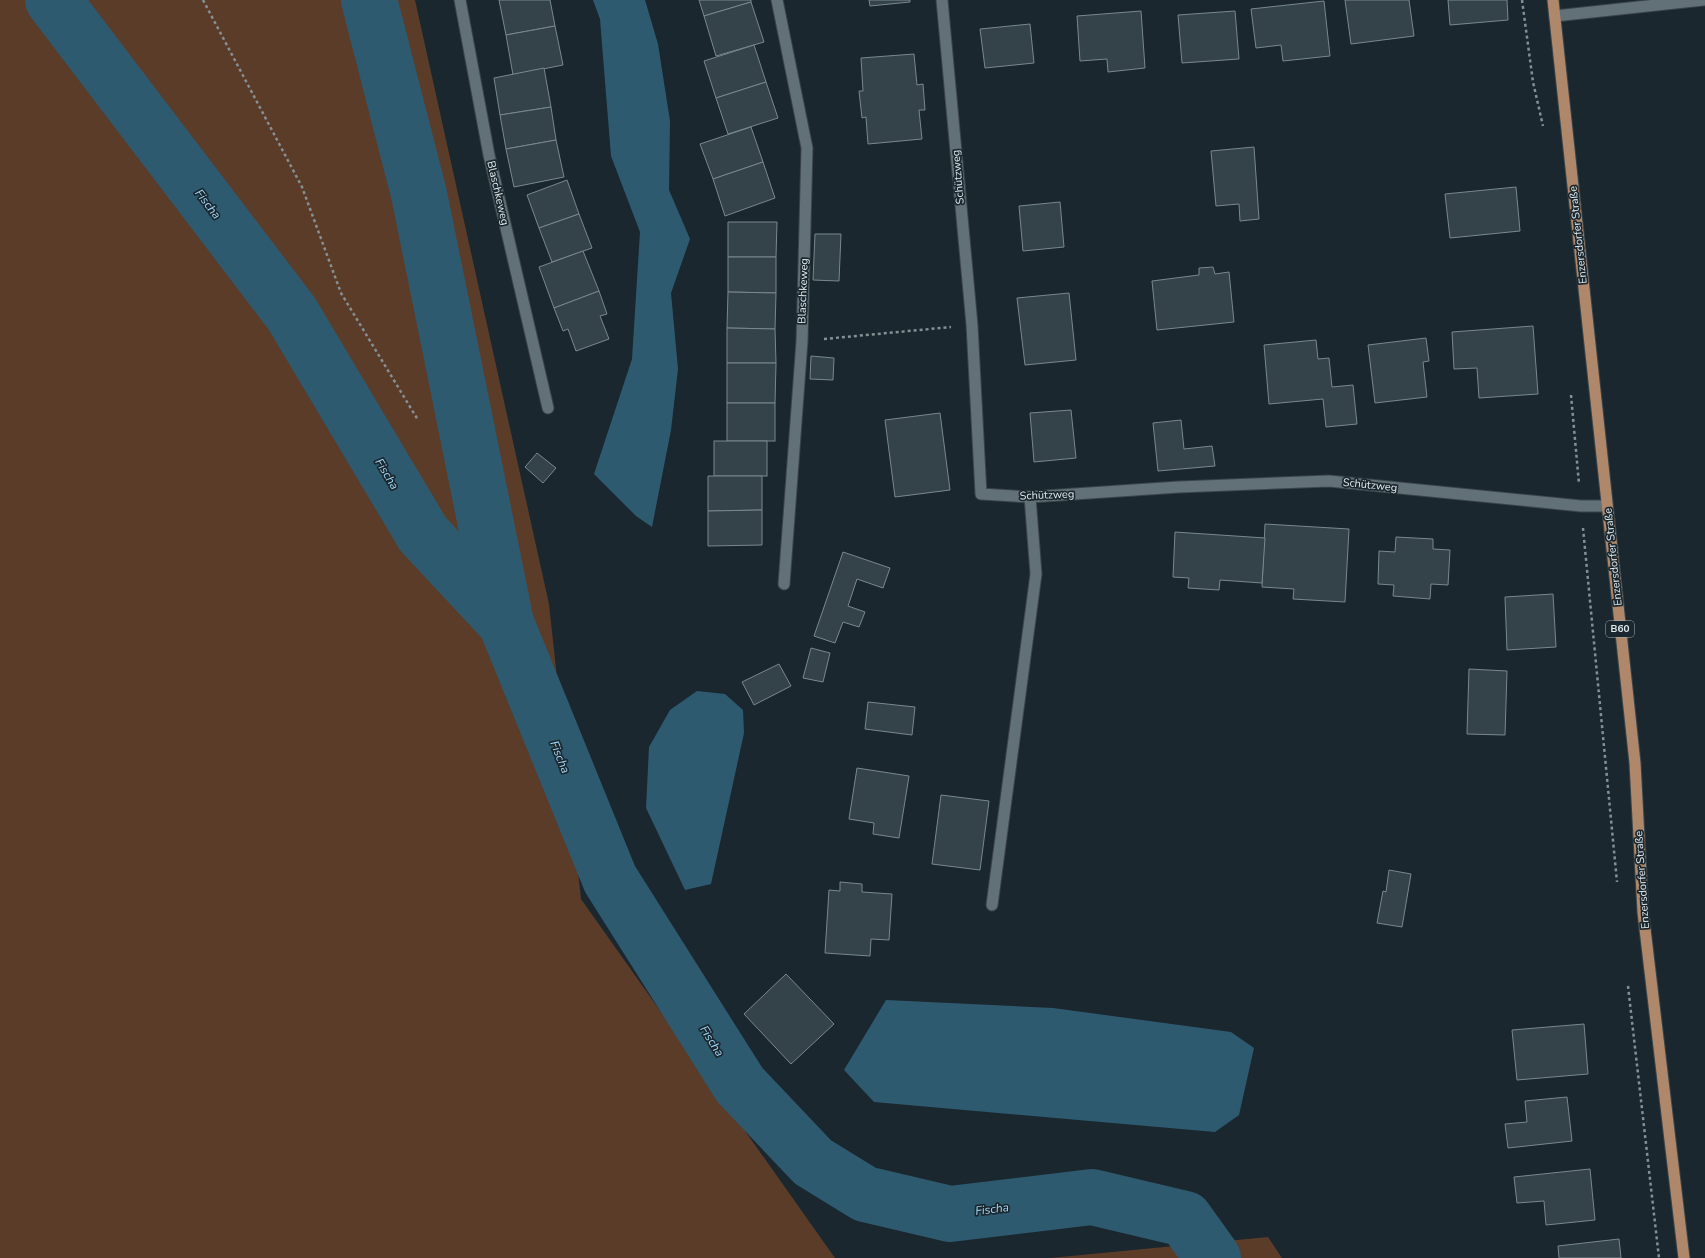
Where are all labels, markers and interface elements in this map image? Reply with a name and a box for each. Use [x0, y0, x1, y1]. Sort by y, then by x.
street label: Schützweg [948, 149, 968, 205]
street label: Blaschkeweg [483, 159, 513, 227]
street label: Enzersdorfer Straße [1565, 185, 1591, 285]
water label: Fischa [191, 186, 225, 222]
street label: Blaschkeweg [794, 258, 812, 324]
water label: Fischa [371, 455, 403, 493]
street label: Schützweg [1342, 475, 1398, 495]
street label: Schützweg [1019, 487, 1075, 503]
street label: Enzersdorfer Straße [1600, 507, 1626, 607]
road number: B60 [1606, 621, 1634, 637]
water label: Fischa [546, 738, 574, 776]
street label: Enzersdorfer Straße [1631, 830, 1653, 930]
water label: Fischa [696, 1022, 728, 1060]
water label: Fischa [974, 1199, 1010, 1219]

